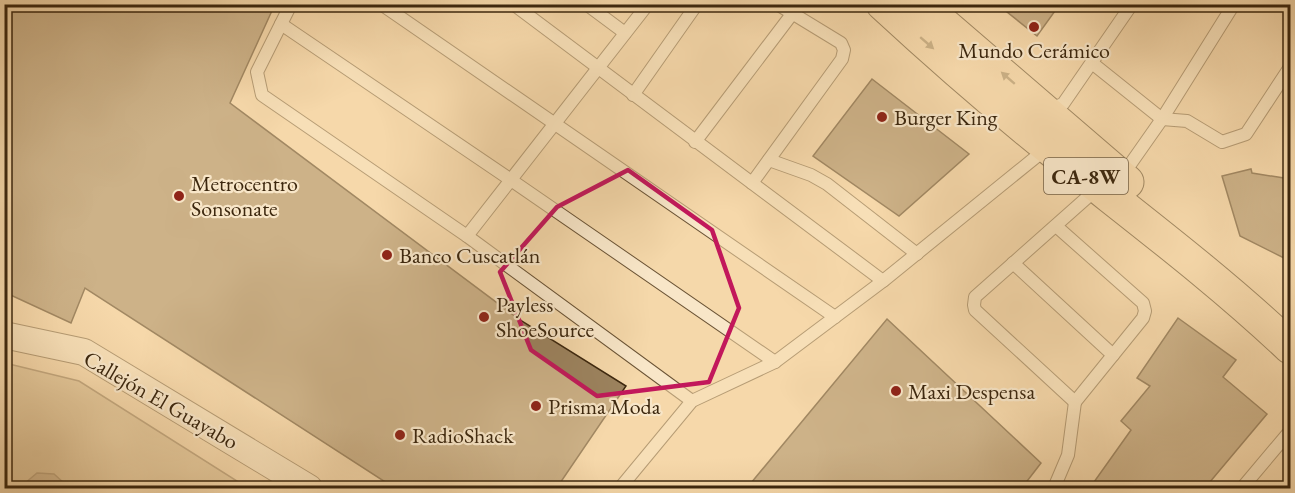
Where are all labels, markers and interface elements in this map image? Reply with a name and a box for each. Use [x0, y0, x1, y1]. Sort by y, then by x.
marker: Mundo Cerámico [1027, 20, 1041, 34]
one-way arrow [919, 36, 934, 50]
place label: Mundo Cerámico [958, 36, 1110, 65]
one-way arrow [1001, 72, 1016, 85]
place label: Burger King [894, 103, 998, 132]
marker: Burger King [875, 110, 889, 124]
road number: CA-8W [1044, 158, 1128, 194]
place label: Metrocentro Sonsonate [191, 169, 298, 223]
marker: Metrocentro Sonsonate [172, 189, 186, 203]
place label: Banco Cuscatlán [399, 241, 541, 270]
marker: Banco Cuscatlán [380, 248, 394, 262]
place label: Payless ShoeSource [496, 290, 595, 344]
marker: Payless ShoeSource [477, 310, 491, 324]
street label: Callejón El Guayabo [78, 344, 244, 456]
place label: Maxi Despensa [908, 377, 1035, 406]
marker: Maxi Despensa [889, 384, 903, 398]
place label: Prisma Moda [548, 392, 661, 421]
marker: Prisma Moda [529, 399, 543, 413]
place label: RadioShack [412, 421, 514, 450]
marker: RadioShack [393, 428, 407, 442]

